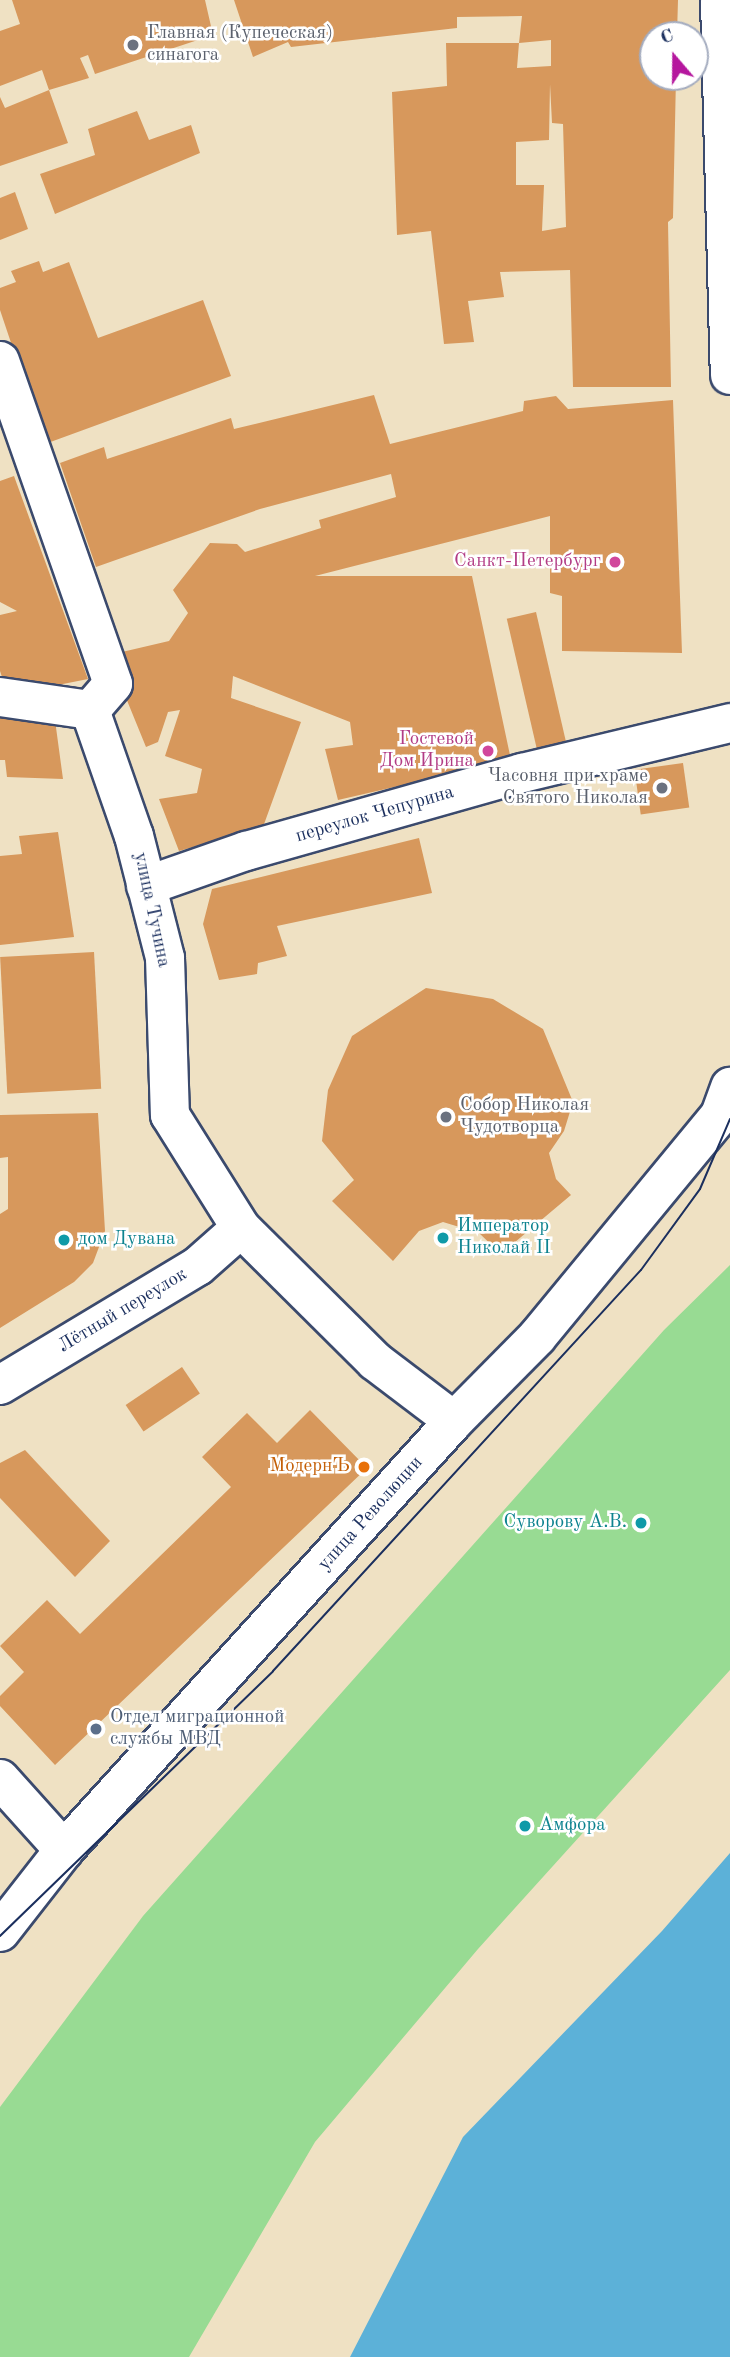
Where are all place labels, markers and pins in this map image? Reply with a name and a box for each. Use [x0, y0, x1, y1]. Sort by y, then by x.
place label: Главная (Купеческая) синагога [147, 23, 333, 67]
marker: Главная (Купеческая) синагога [125, 37, 141, 53]
place label: Санкт-Петербург [454, 551, 601, 573]
marker: Санкт-Петербург [607, 554, 623, 570]
place label: Гостевой Дом Ирина [380, 729, 474, 773]
marker: Гостевой Дом Ирина [480, 743, 496, 759]
place label: Часовня при храме Святого Николая [488, 766, 648, 810]
marker: Часовня при храме Святого Николая [654, 780, 670, 796]
place label: Собор Николая Чудотворца [460, 1095, 589, 1139]
marker: Собор Николая Чудотворца [438, 1109, 454, 1125]
place label: Император Николай II [457, 1216, 551, 1260]
place label: дом Дувана [78, 1229, 175, 1251]
marker: Император Николай II [435, 1230, 451, 1246]
marker: дом Дувана [56, 1232, 72, 1248]
place label: МодернЪ [269, 1456, 350, 1478]
marker: МодернЪ [356, 1459, 372, 1475]
place label: Суворову А.В. [504, 1512, 627, 1534]
marker: Суворову А.В. [633, 1515, 649, 1531]
place label: Отдел миграционной службы МВД [110, 1707, 284, 1751]
marker: Отдел миграционной службы МВД [88, 1721, 104, 1737]
place label: Амфора [539, 1815, 606, 1837]
marker: Амфора [517, 1818, 533, 1834]

